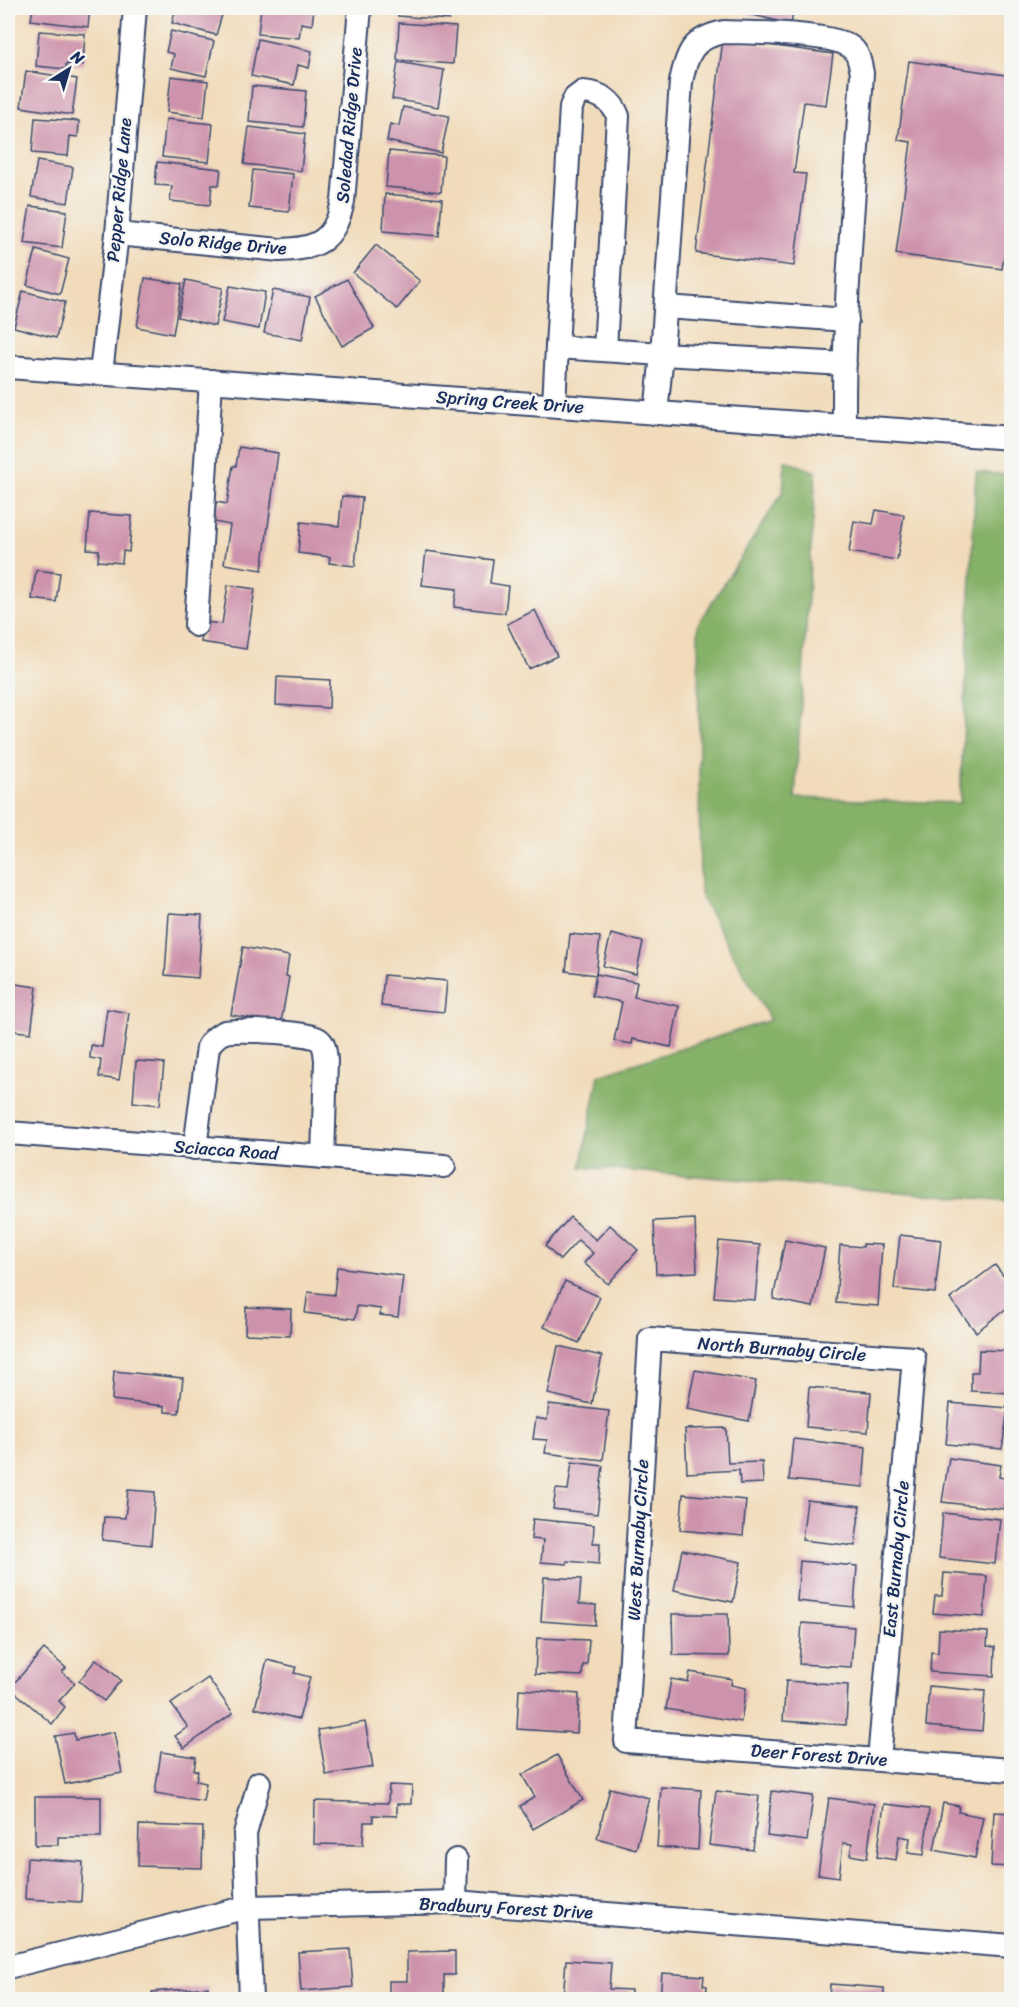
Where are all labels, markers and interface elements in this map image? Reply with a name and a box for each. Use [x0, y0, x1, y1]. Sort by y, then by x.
north arrow [39, 39, 99, 99]
text: N [64, 42, 92, 73]
street label: Soledad Ridge Drive [326, 46, 372, 204]
street label: Pepper Ridge Lane [97, 116, 141, 263]
street label: Solo Ridge Drive [158, 221, 288, 265]
street label: Spring Creek Drive [435, 381, 585, 423]
street label: Sciacca Road [173, 1130, 281, 1170]
street label: North Burnaby Circle [697, 1327, 867, 1371]
street label: West Burnaby Circle [618, 1458, 658, 1622]
street label: East Burnaby Circle [873, 1479, 919, 1639]
street label: Deer Forest Drive [750, 1734, 889, 1776]
street label: Bradbury Forest Drive [418, 1887, 594, 1929]

